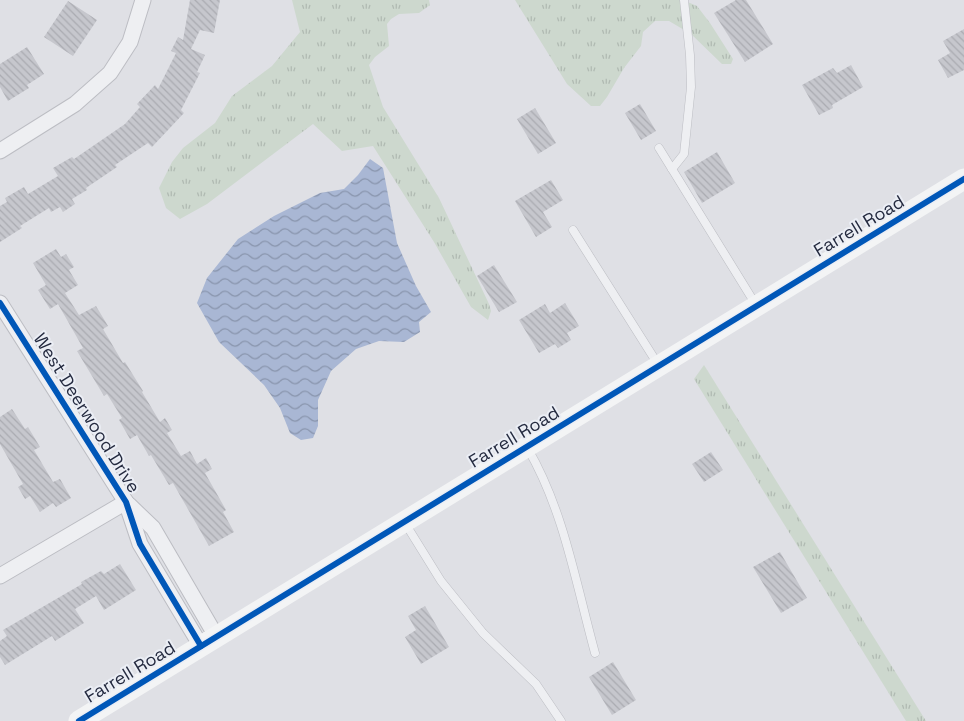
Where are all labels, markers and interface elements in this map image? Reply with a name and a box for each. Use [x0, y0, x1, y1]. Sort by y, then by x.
street label: Farrell Road [809, 190, 908, 262]
street label: West Deerwood Drive [29, 329, 146, 497]
street label: Farrell Road [464, 401, 563, 473]
street label: Farrell Road [80, 636, 179, 708]

